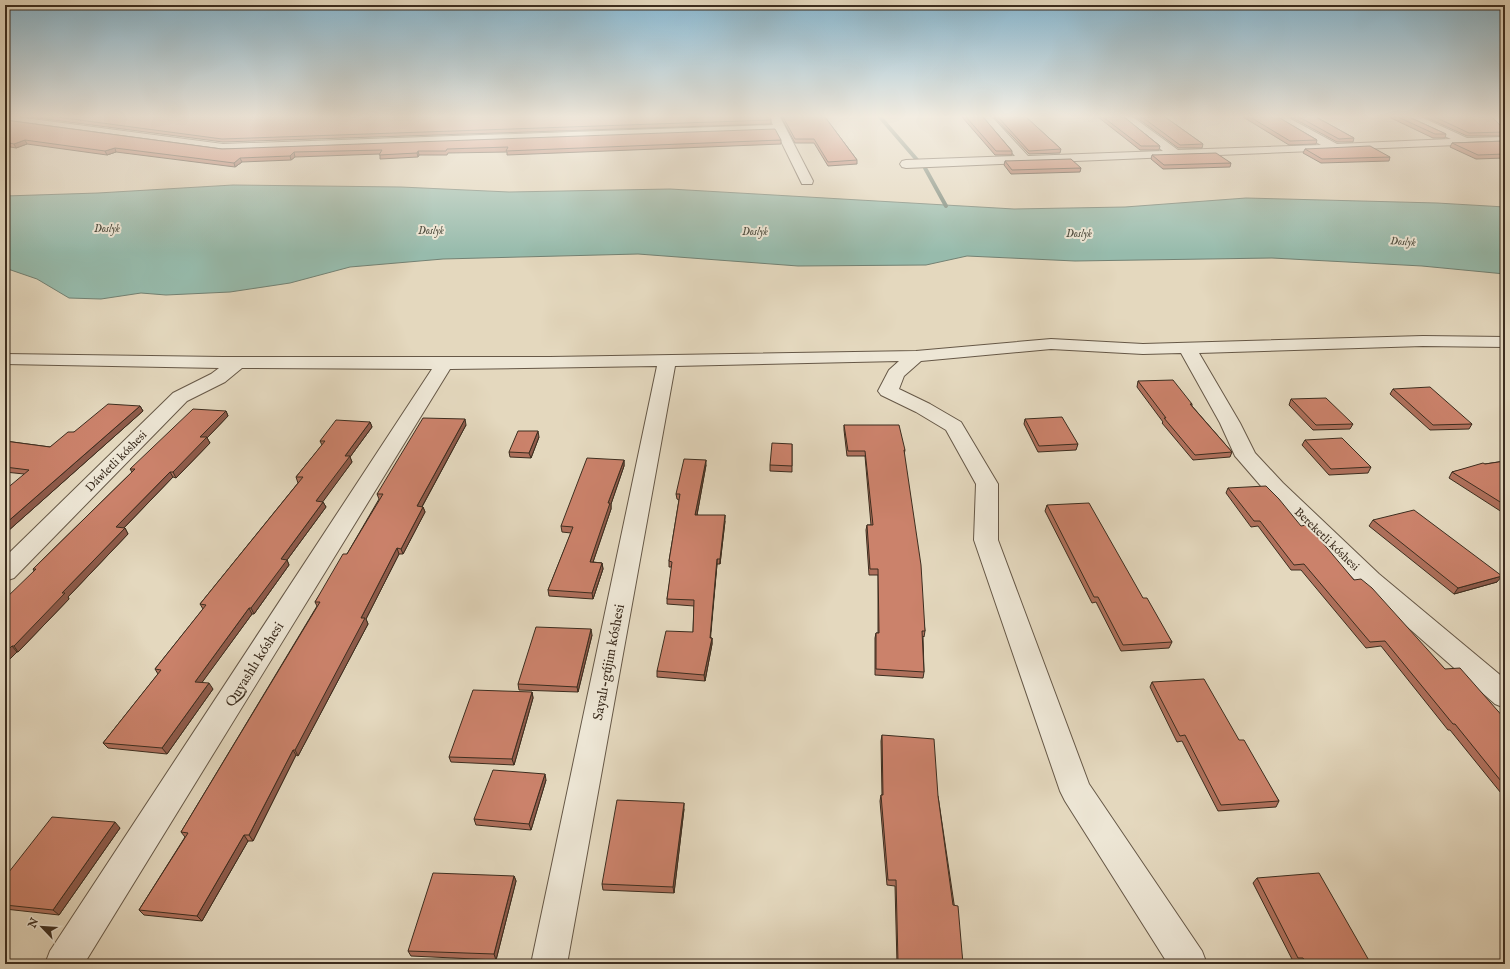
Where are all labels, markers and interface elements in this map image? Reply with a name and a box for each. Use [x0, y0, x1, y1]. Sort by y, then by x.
water label: Doslyk [94, 222, 120, 236]
water label: Doslyk [418, 224, 444, 238]
water label: Doslyk [742, 225, 768, 239]
water label: Doslyk [1066, 227, 1092, 241]
water label: Doslyk [1390, 234, 1417, 250]
street label: Dáwletli kóshesi [83, 428, 150, 495]
street label: Bereketli kóshesi [1291, 505, 1362, 574]
street label: Sayalı-gújim kóshesi [589, 602, 629, 722]
street label: Quyashlı kóshesi [222, 618, 288, 710]
north arrow [22, 907, 62, 947]
text: N [25, 915, 42, 931]

